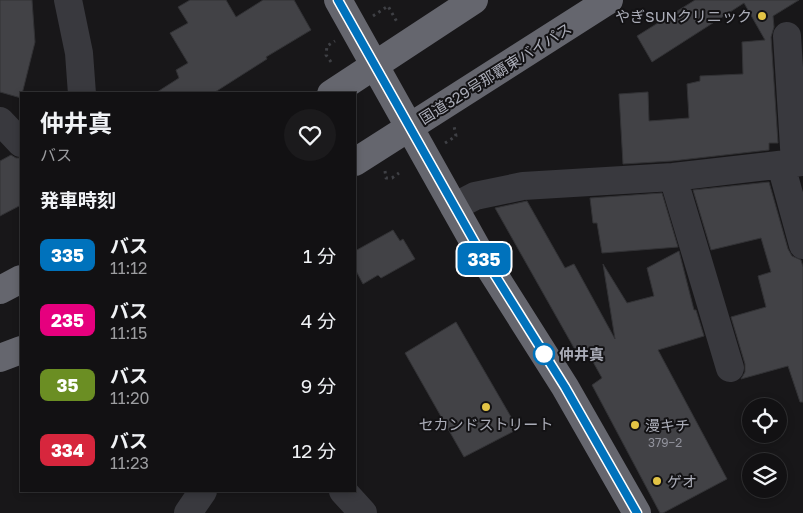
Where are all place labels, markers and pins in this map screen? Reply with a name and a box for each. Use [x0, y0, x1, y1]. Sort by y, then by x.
place label: やぎSUNクリニック [615, 7, 752, 25]
marker: やぎSUNクリニック [756, 10, 768, 22]
marker: 仲井真 [533, 343, 555, 365]
place label: 仲井真 [559, 345, 604, 363]
marker: セカンドストリート [480, 401, 492, 413]
place label: セカンドストリート [418, 415, 554, 433]
place label: 漫キチ [645, 416, 690, 434]
marker: 漫キチ [629, 419, 641, 431]
place label: ゲオ [667, 472, 697, 490]
marker: ゲオ [651, 475, 663, 487]

